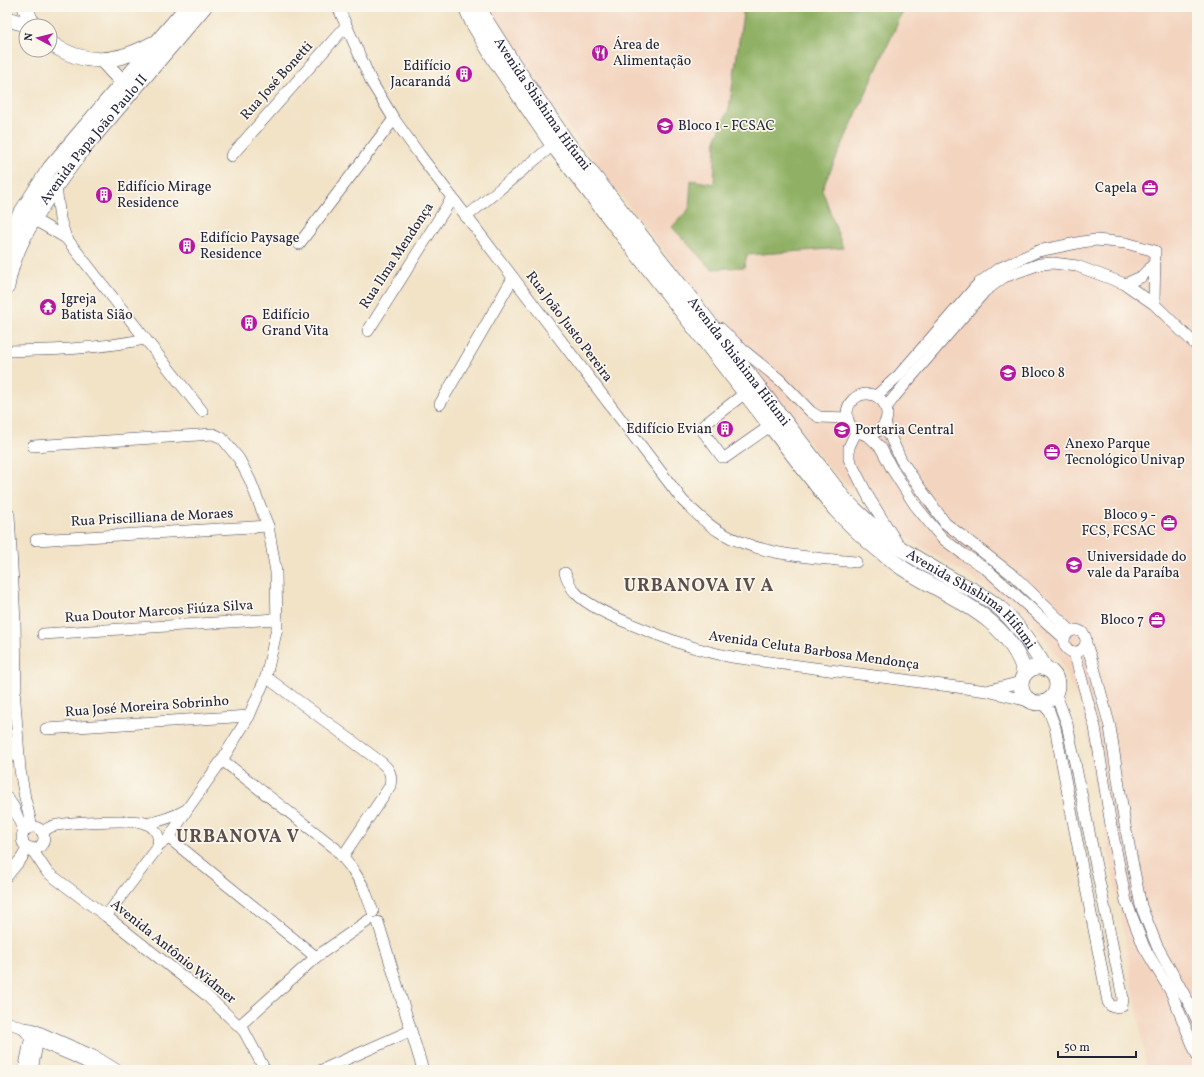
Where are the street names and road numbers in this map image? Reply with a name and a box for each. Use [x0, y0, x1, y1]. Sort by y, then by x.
street label: Avenida Shishima Hifumi [489, 34, 595, 175]
street label: Rua José Bonetti [237, 38, 317, 124]
street label: Avenida Papa João Paulo II [35, 70, 152, 209]
street label: Rua Ilma Mendonça [355, 199, 439, 313]
street label: Rua João Justo Pereira [521, 268, 617, 386]
street label: Avenida Shishima Hifumi [683, 293, 794, 430]
street label: Rua Priscilliana de Moraes [70, 504, 234, 532]
street label: Avenida Shishima Hifumi [903, 545, 1040, 653]
street label: Rua Doutor Marcos Fiúza Silva [64, 596, 254, 628]
street label: Avenida Celuta Barbosa Mendonça [707, 627, 921, 675]
street label: Rua José Moreira Sobrinho [64, 692, 230, 722]
street label: Avenida Antônio Widmer [106, 895, 240, 1009]

